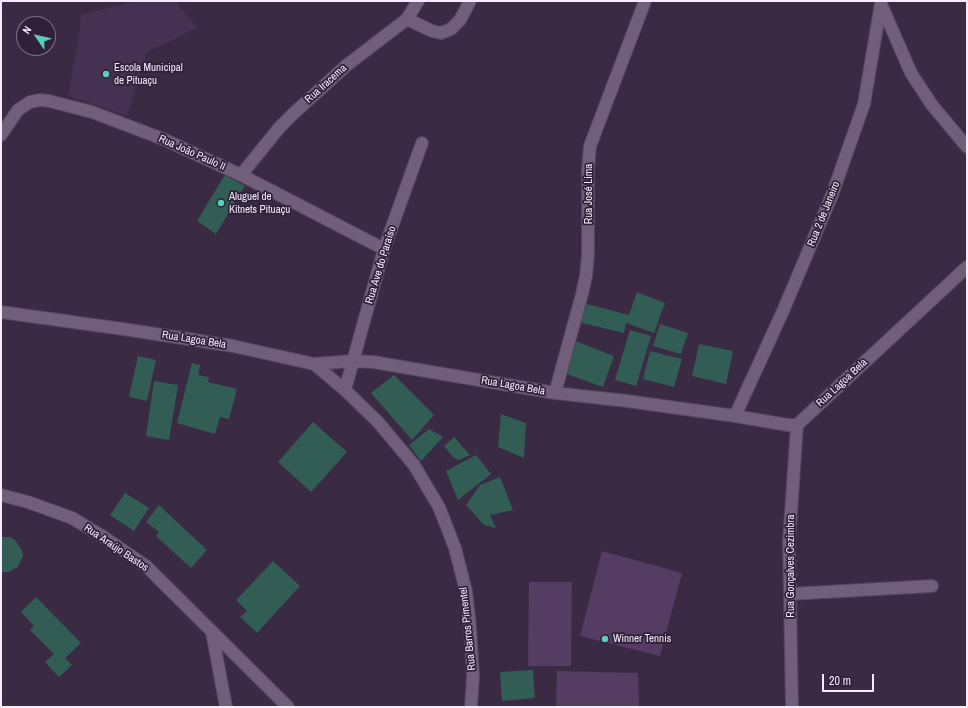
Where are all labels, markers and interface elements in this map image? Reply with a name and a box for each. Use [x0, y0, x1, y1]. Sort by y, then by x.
north arrow [16, 16, 56, 56]
text: N [19, 23, 35, 36]
place label: Escola Municipal de Pituaçu [114, 61, 183, 87]
street label: Rua Iracema [302, 62, 350, 106]
marker: Escola Municipal de Pituaçu [101, 69, 111, 79]
street label: Rua João Paulo II [157, 132, 227, 174]
street label: Rua José Lima [582, 164, 596, 224]
street label: Rua 2 de Janeiro [805, 179, 843, 249]
place label: Aluguel de Kitnets Pituaçu [229, 190, 290, 216]
marker: Aluguel de Kitnets Pituaçu [216, 198, 226, 208]
street label: Rua Ave do Paraíso [363, 225, 399, 305]
street label: Rua Lagoa Bela [161, 328, 227, 352]
street label: Rua Lagoa Bela [814, 356, 870, 410]
street label: Rua Lagoa Bela [480, 374, 546, 398]
street label: Rua Gonçalves Cezimbra [784, 514, 798, 618]
street label: Rua Araújo Bastos [81, 522, 151, 574]
street label: Rua Barros Pimentel [457, 587, 479, 671]
place label: Winner Tennis [613, 632, 671, 646]
marker: Winner Tennis [600, 634, 610, 644]
scale bar [824, 666, 876, 692]
text: 20 m [829, 673, 851, 689]

